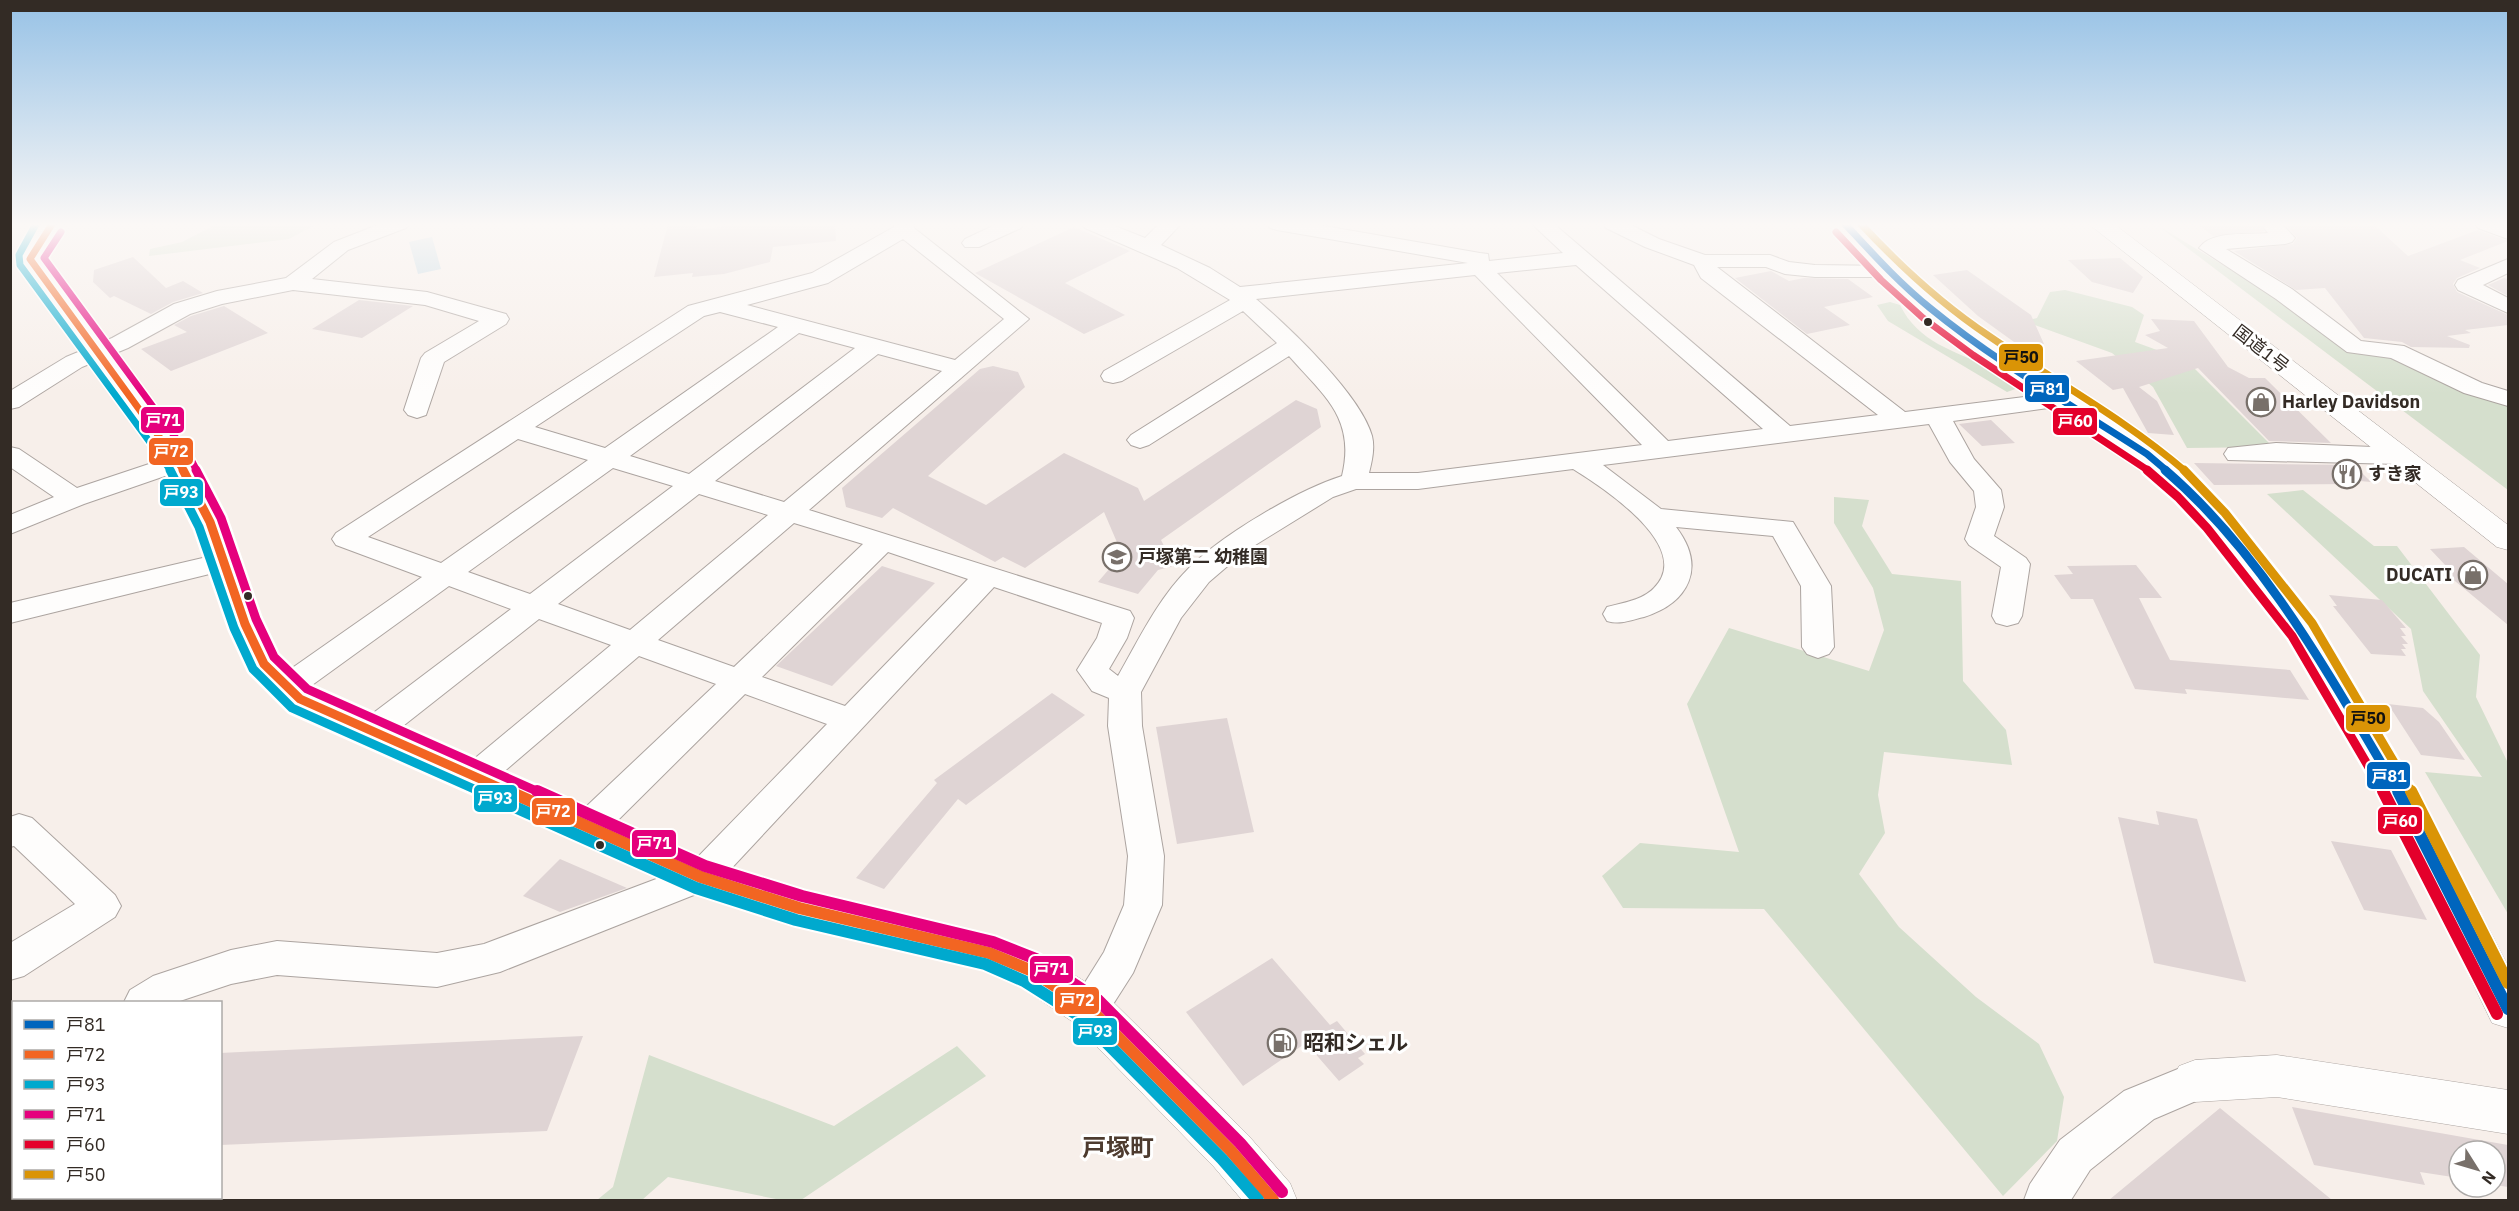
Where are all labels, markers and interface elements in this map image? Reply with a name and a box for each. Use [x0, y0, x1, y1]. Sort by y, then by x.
unlabelled marker [1922, 316, 1934, 328]
street label: 国道1号 [2229, 320, 2294, 378]
line badge: 戸50 [1998, 343, 2044, 372]
text: 戸50 [2003, 347, 2039, 367]
line badge: 戸81 [2024, 374, 2070, 403]
text: 戸81 [2029, 379, 2065, 399]
shop icon: Harley Davidson [2245, 386, 2277, 418]
place label: Harley Davidson [2282, 390, 2420, 413]
line badge: 戸71 [140, 406, 185, 434]
line badge: 戸60 [2052, 407, 2098, 436]
text: 戸71 [145, 410, 181, 430]
text: 戸60 [2057, 411, 2093, 431]
line badge: 戸72 [148, 437, 194, 466]
text: 戸72 [153, 441, 189, 461]
restaurant icon: すき家 [2331, 458, 2363, 490]
place label: すき家 [2368, 462, 2422, 485]
line badge: 戸93 [159, 478, 204, 507]
text: 戸93 [163, 482, 199, 502]
school or university icon: 戸塚第二 幼稚園 [1101, 541, 1133, 573]
place label: 戸塚第二 幼稚園 [1138, 545, 1268, 568]
shop icon: DUCATI [2457, 559, 2489, 591]
place label: DUCATI [2386, 563, 2452, 586]
unlabelled marker [242, 590, 254, 602]
line badge: 戸50 [2345, 704, 2391, 733]
text: 戸50 [2350, 708, 2386, 728]
line badge: 戸81 [2366, 761, 2411, 790]
text: 戸81 [2371, 766, 2407, 786]
line badge: 戸93 [473, 784, 518, 813]
text: 戸93 [477, 788, 513, 808]
line badge: 戸72 [531, 797, 576, 826]
text: 戸72 [535, 801, 571, 821]
line badge: 戸60 [2377, 806, 2423, 835]
text: 戸60 [2382, 811, 2418, 831]
line badge: 戸71 [631, 829, 677, 858]
text: 戸71 [636, 833, 672, 853]
unlabelled marker [594, 839, 606, 851]
line badge: 戸71 [1029, 955, 1074, 984]
text: 戸71 [1033, 959, 1069, 979]
line badge: 戸72 [1054, 986, 1100, 1015]
text: 戸72 [1059, 990, 1095, 1010]
legend [12, 1001, 222, 1199]
text: 戸81 [66, 1013, 106, 1036]
line badge: 戸93 [1072, 1017, 1118, 1046]
text: 戸93 [1077, 1021, 1113, 1041]
fuel station icon: 昭和シェル [1266, 1027, 1298, 1059]
place label: 昭和シェル [1303, 1028, 1408, 1056]
text: 戸72 [66, 1043, 106, 1066]
text: 戸93 [66, 1073, 106, 1096]
text: 戸71 [66, 1103, 106, 1126]
district label: 戸塚町 [1082, 1131, 1154, 1163]
text: 戸60 [66, 1133, 106, 1156]
north arrow [2447, 1139, 2507, 1199]
text: 戸50 [66, 1163, 106, 1186]
text: N [2478, 1167, 2500, 1189]

